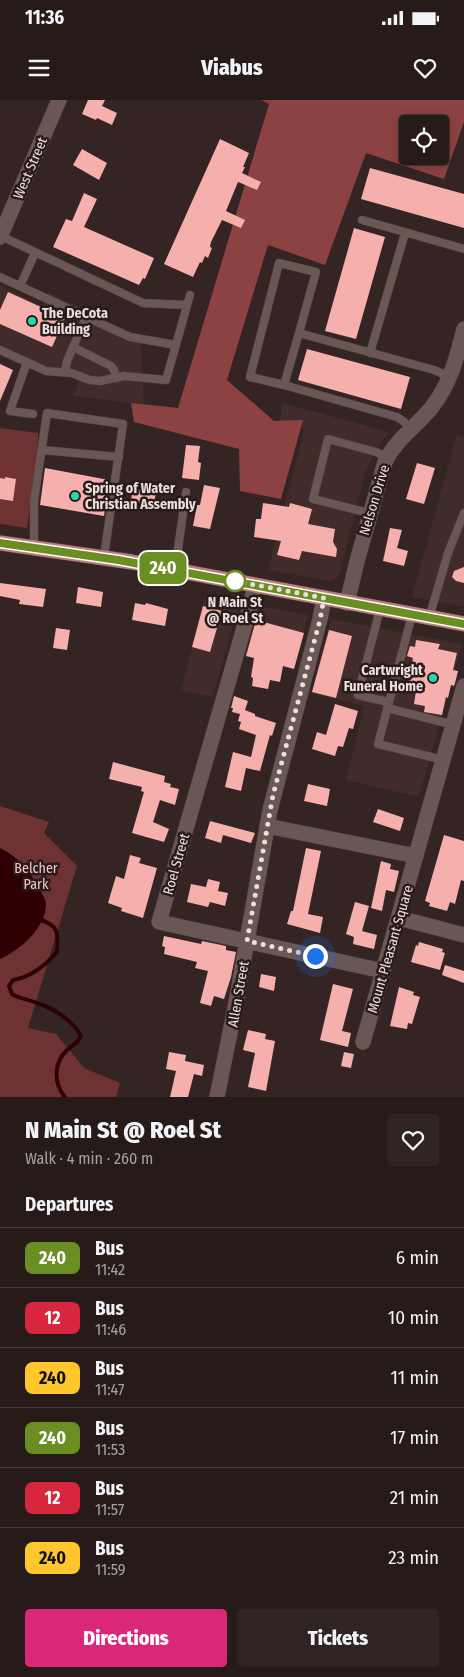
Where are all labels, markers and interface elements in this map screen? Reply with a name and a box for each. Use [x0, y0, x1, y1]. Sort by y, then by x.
text: 11:36 [25, 6, 64, 29]
icon: menu [25, 54, 53, 82]
text: Viabus [201, 54, 263, 81]
icon: heart [411, 54, 439, 82]
map controls [399, 115, 449, 165]
button: locate [399, 115, 449, 165]
street label: West Street [10, 134, 51, 202]
place label: The DeCota Building [42, 305, 108, 338]
marker: The DeCota Building [26, 315, 38, 327]
street label: Nelson Drive [356, 463, 393, 537]
place label: Spring of Water Christian Assembly [85, 480, 196, 513]
marker: Spring of Water Christian Assembly [69, 490, 81, 502]
line badge: 240 [134, 552, 192, 584]
text: 240 [149, 557, 177, 579]
marker: N Main St @ Roel St [224, 570, 246, 592]
place label: N Main St @ Roel St [206, 594, 265, 627]
place label: Cartwright Funeral Home [344, 662, 424, 695]
marker: Cartwright Funeral Home [427, 672, 439, 684]
street label: Roel Street [160, 831, 193, 897]
park label: Belcher Park [14, 860, 58, 893]
street label: Mount Pleasant Square [364, 883, 417, 1015]
your location [303, 944, 328, 969]
street label: Allen Street [224, 959, 253, 1028]
button: heart [387, 1114, 439, 1166]
text: N Main St @ Roel St [25, 1116, 221, 1144]
text: Walk · 4 min · 260 m [25, 1149, 153, 1168]
text: Departures [25, 1193, 113, 1216]
text: Bus [95, 1237, 124, 1260]
text: 6 min [396, 1246, 439, 1269]
text: 240 [39, 1247, 66, 1269]
text: 11:42 [95, 1260, 125, 1279]
text: Bus [95, 1297, 124, 1320]
text: 10 min [388, 1306, 439, 1329]
text: 12 [45, 1307, 60, 1329]
text: 11:46 [95, 1320, 126, 1339]
text: Bus [95, 1357, 124, 1380]
text: 11 min [391, 1366, 439, 1389]
text: 240 [39, 1367, 66, 1389]
text: 11:47 [95, 1380, 125, 1399]
text: Bus [95, 1417, 124, 1440]
text: 17 min [390, 1426, 439, 1449]
text: 240 [39, 1427, 66, 1449]
text: 11:53 [95, 1440, 125, 1459]
text: Bus [95, 1477, 124, 1500]
text: 21 min [390, 1486, 439, 1509]
text: 12 [45, 1487, 60, 1509]
text: 11:57 [95, 1500, 124, 1519]
text: Bus [95, 1537, 124, 1560]
text: 23 min [388, 1546, 439, 1569]
text: 240 [39, 1547, 66, 1569]
text: 11:59 [95, 1560, 126, 1579]
button: Directions [25, 1609, 227, 1667]
button: Tickets [237, 1609, 439, 1667]

